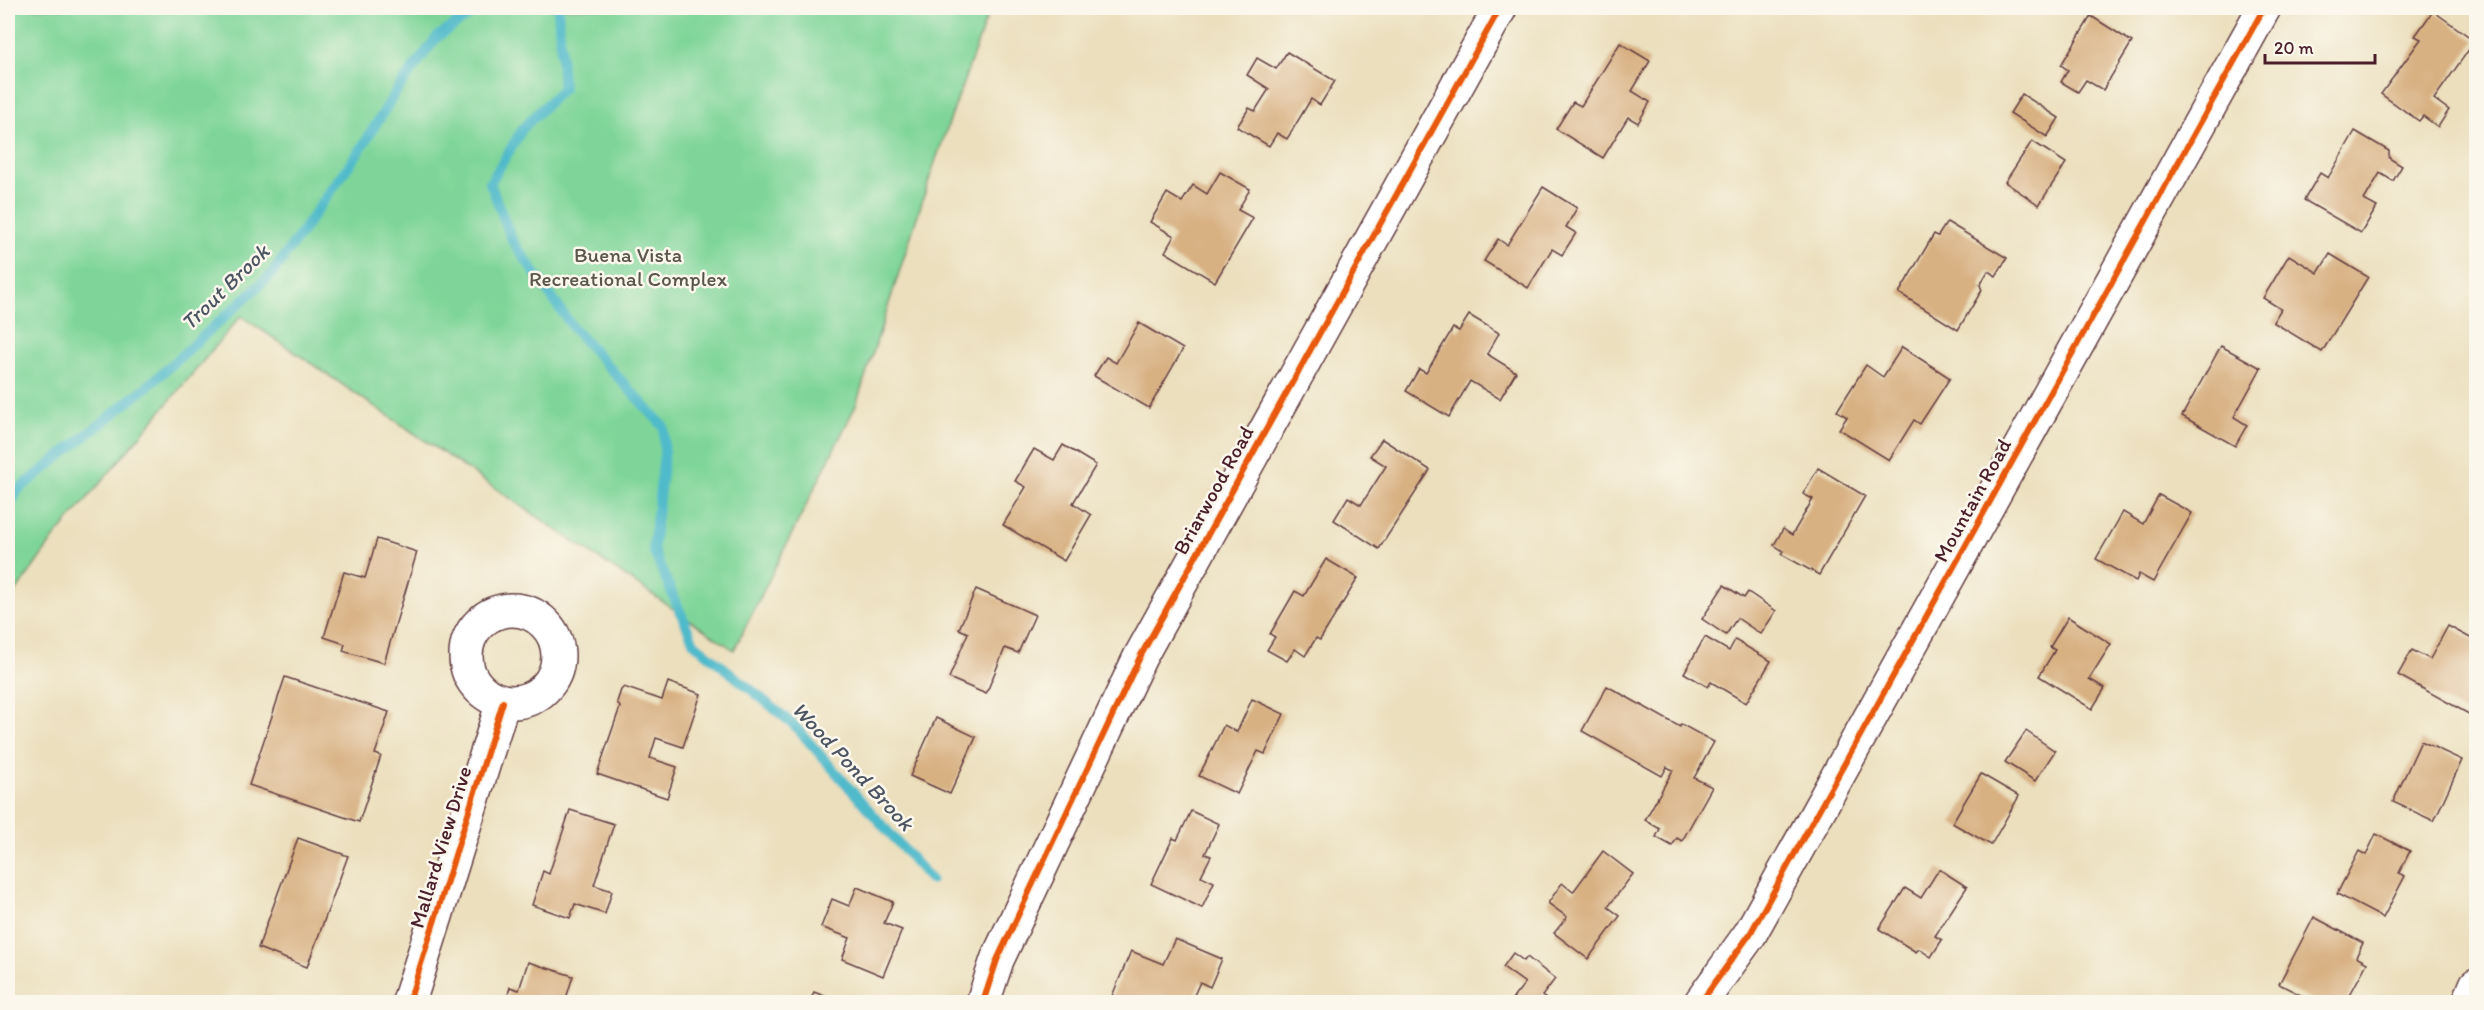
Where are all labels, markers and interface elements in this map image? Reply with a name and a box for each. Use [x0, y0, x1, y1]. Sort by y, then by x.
scale bar [2265, 27, 2374, 65]
text: 20 m [2274, 37, 2314, 59]
water label: Trout Brook [175, 237, 276, 336]
park label: Buena Vista Recreational Complex [529, 242, 728, 291]
street label: Briarwood Road [1167, 421, 1259, 559]
street label: Mountain Road [1928, 434, 2016, 566]
water label: Wood Pond Brook [786, 696, 921, 837]
street label: Mallard View Drive [403, 763, 477, 931]

